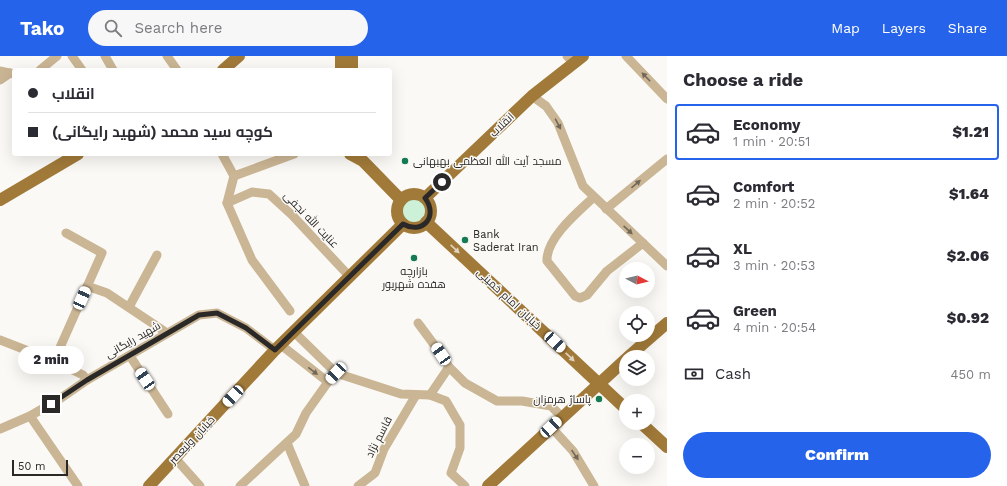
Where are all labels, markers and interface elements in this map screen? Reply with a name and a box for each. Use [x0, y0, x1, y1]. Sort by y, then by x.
search box [88, 10, 368, 46]
text: Tako [20, 17, 64, 40]
icon: search [102, 17, 124, 39]
text: Search here [134, 19, 222, 37]
text: Map [831, 20, 860, 36]
text: Layers [882, 20, 926, 36]
text: Share [948, 20, 987, 36]
text: Choose a ride [683, 69, 803, 90]
one-way arrow [641, 72, 651, 82]
text: انقلاب [52, 85, 95, 103]
street label: انقلاب [487, 110, 517, 140]
icon: car [685, 114, 721, 150]
text: Economy [733, 116, 800, 134]
one-way arrow [555, 118, 561, 130]
text: کوچه سید محمد (شهید رایگانی) [52, 123, 273, 141]
text: $1.21 [952, 123, 989, 141]
text: 1 min · 20:51 [733, 134, 810, 149]
place label: مسجد آیت الله العظمی بهبهانی [413, 153, 561, 168]
marker: مسجد آیت الله العظمی بهبهانی [400, 156, 410, 166]
route start [433, 173, 451, 191]
icon: car [685, 176, 721, 212]
text: Comfort [733, 178, 794, 196]
one-way arrow [631, 180, 642, 189]
text: $1.64 [949, 185, 989, 203]
street label: عنایت الله نجفی [281, 188, 343, 251]
text: 2 min · 20:52 [733, 196, 815, 211]
one-way arrow [623, 225, 633, 235]
place label: Bank Saderat Iran [473, 228, 539, 254]
marker: Bank Saderat Iran [460, 235, 470, 245]
icon: car [685, 238, 721, 274]
text: XL [733, 240, 752, 258]
one-way arrow [450, 244, 460, 254]
text: $2.06 [947, 247, 989, 265]
marker: بازارچه هفده شهریور [409, 253, 419, 263]
text: 3 min · 20:53 [733, 258, 815, 273]
north arrow [619, 262, 655, 298]
map controls [619, 262, 655, 474]
place label: بازارچه هفده شهریور [381, 265, 446, 291]
street label: خیابان امام خمینی [473, 266, 544, 333]
car [72, 285, 92, 311]
icon: car [685, 300, 721, 336]
text: Green [733, 302, 777, 320]
button: locate [619, 306, 655, 342]
text: $0.92 [947, 309, 989, 327]
street label: شهید رایگانی [103, 319, 163, 361]
text: 4 min · 20:54 [733, 320, 816, 335]
car [542, 329, 568, 355]
car [429, 341, 453, 367]
callout: 2 min [18, 346, 84, 374]
button: layers [619, 350, 655, 386]
text: 2 min [33, 352, 69, 367]
one-way arrow [565, 352, 575, 361]
car [323, 360, 349, 386]
icon: cash [683, 363, 705, 385]
text: Cash [715, 365, 751, 383]
car [133, 366, 157, 392]
one-way arrow [308, 367, 319, 375]
text: 450 m [951, 367, 991, 382]
car [220, 383, 246, 409]
place label: پاساژ هرمزان [533, 393, 591, 406]
marker: پاساژ هرمزان [594, 394, 604, 404]
button: + [619, 394, 655, 430]
route end [42, 395, 60, 413]
street label: خیابان ولیعصر [166, 413, 218, 468]
street label: قاسم نژاد [363, 414, 396, 460]
car [538, 414, 564, 440]
button: Confirm [683, 432, 991, 478]
button: − [619, 438, 655, 474]
one-way arrow [571, 449, 579, 460]
scale bar [12, 458, 68, 477]
text: 50 m [18, 460, 45, 473]

